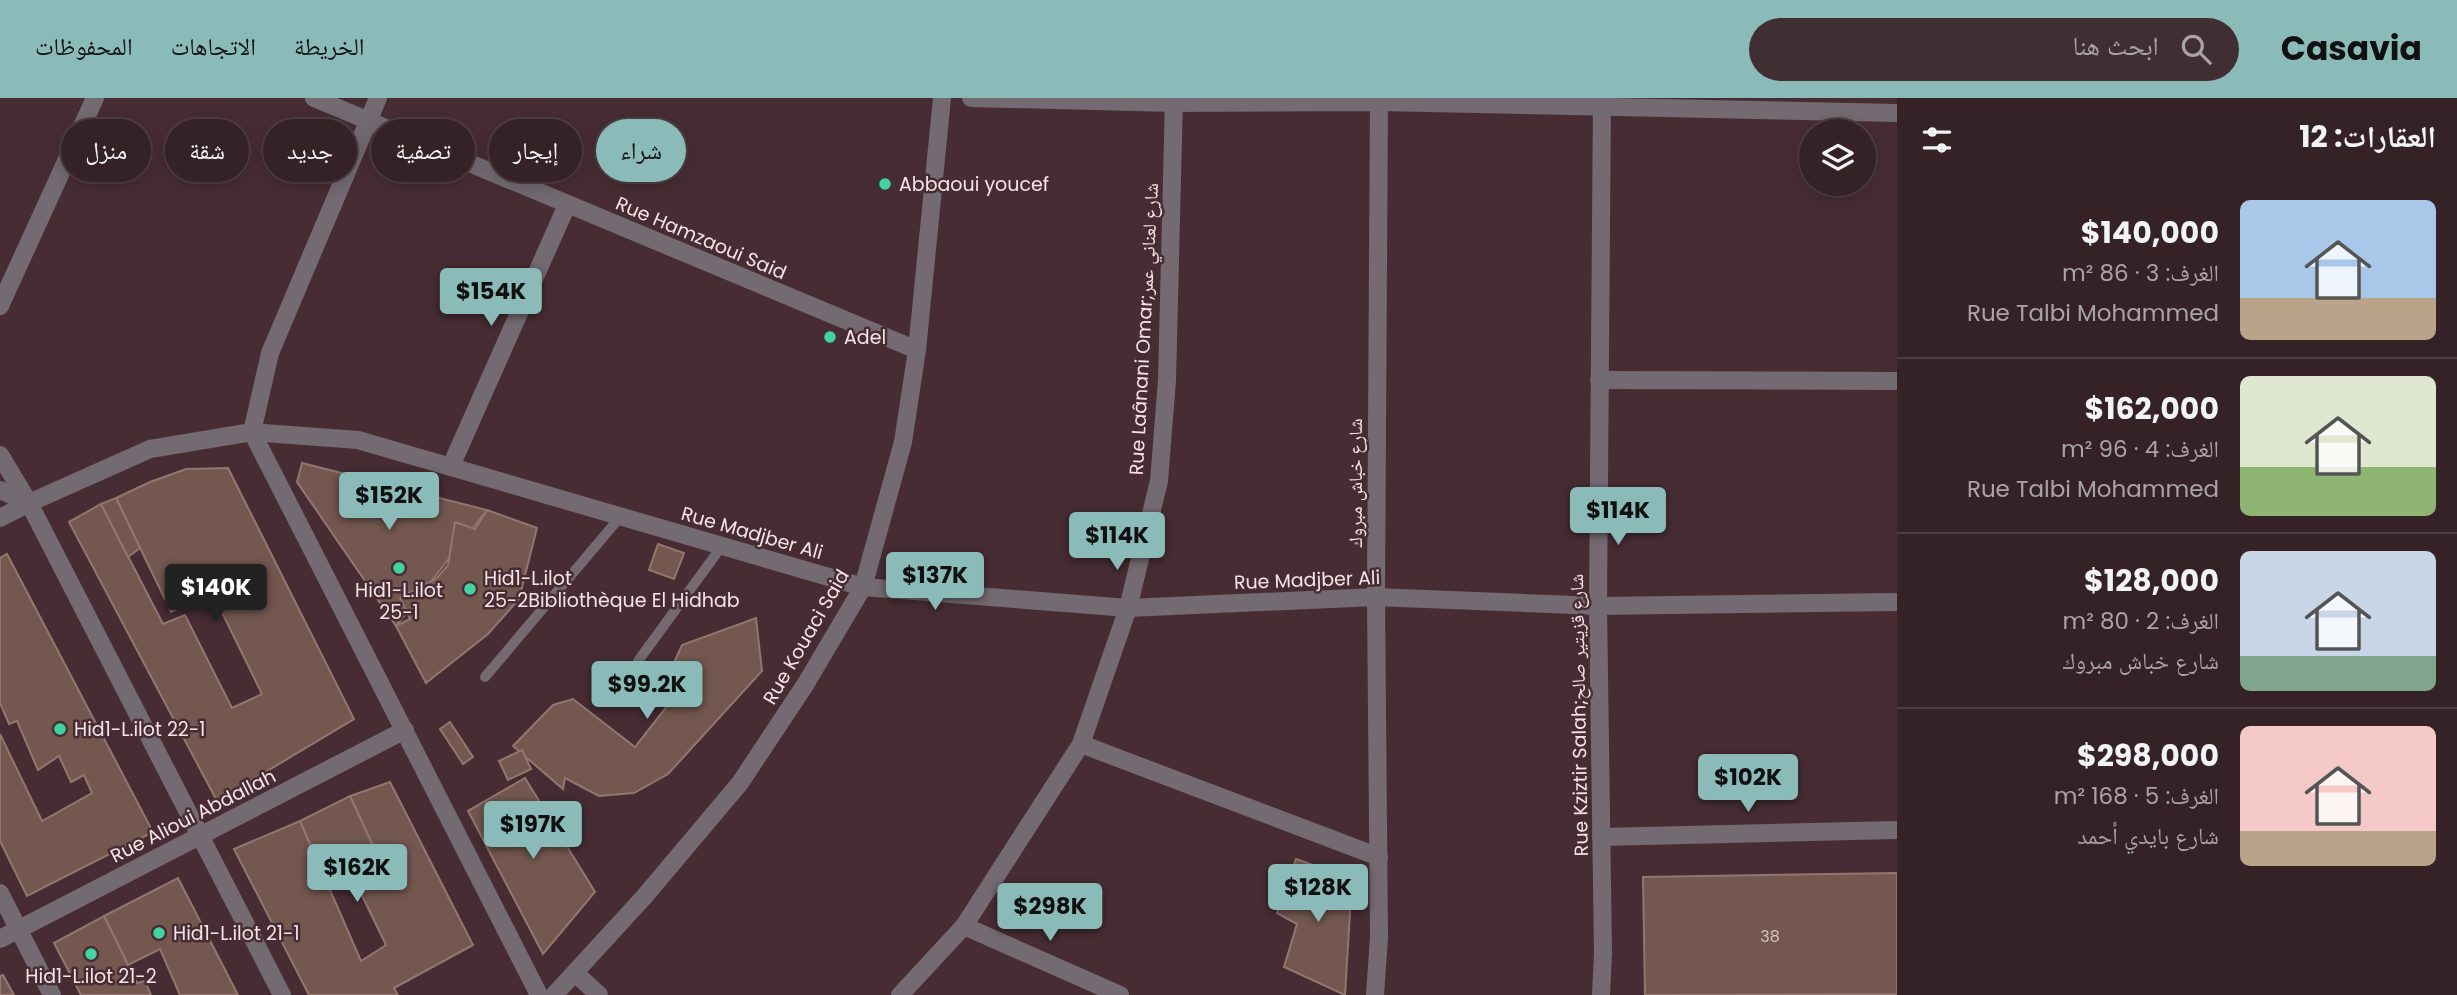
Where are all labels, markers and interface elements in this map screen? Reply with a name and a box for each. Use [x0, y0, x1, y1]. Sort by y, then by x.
search box [1749, 18, 2239, 81]
text: Casavia [2281, 25, 2422, 72]
text: ابحث هنا [2073, 28, 2159, 64]
text: المحفوظات [35, 30, 133, 63]
text: الاتجاهات [171, 30, 256, 63]
text: الخريطة [294, 30, 365, 63]
icon: search [2177, 30, 2215, 68]
text: العقارات: 12 [2299, 115, 2436, 158]
chip: منزل [61, 119, 151, 182]
chip: شقة [165, 119, 249, 182]
chip: جديد [263, 119, 357, 182]
chip: تصفية [371, 119, 475, 182]
chip: إيجار [489, 119, 582, 182]
chip: شراء [596, 119, 686, 182]
map controls [1799, 119, 1876, 196]
button: layers [1799, 119, 1876, 196]
icon: filters [1918, 121, 1956, 159]
place label: Abbaoui youcef [899, 171, 1049, 198]
marker: Abbaoui youcef [877, 176, 893, 192]
street label: Rue Laânani Omar;شارع لعناني عمر [1123, 182, 1167, 476]
street label: Rue Hamzaoui Said [611, 190, 791, 286]
text: $140,000 [2081, 211, 2219, 254]
icon: home [2296, 228, 2380, 312]
text: الغرف: 3 · 86 m² [2062, 257, 2219, 289]
pin: $154K [442, 268, 540, 328]
text: $154K [456, 275, 526, 307]
text: Rue Talbi Mohammed [1967, 297, 2219, 329]
place label: Adel [844, 324, 886, 351]
marker: Adel [822, 329, 838, 345]
text: $162,000 [2084, 387, 2219, 430]
icon: home [2296, 404, 2380, 488]
street label: شارع خباش مبروك [1342, 418, 1369, 548]
text: الغرف: 4 · 96 m² [2061, 433, 2219, 465]
pin: $152K [340, 472, 438, 532]
text: Rue Talbi Mohammed [1967, 473, 2219, 505]
text: $152K [355, 479, 423, 511]
pin: $114K [1569, 488, 1667, 547]
text: $114K [1586, 494, 1650, 526]
street label: Rue Madjber Ali [678, 500, 826, 566]
pin: $114K [1068, 512, 1166, 572]
text: $114K [1085, 519, 1149, 551]
pin: $137K [886, 552, 984, 612]
text: $137K [902, 559, 968, 591]
text: $128,000 [2084, 559, 2219, 602]
marker: Hid1-L.ilot 25-1 [391, 560, 407, 576]
pin: $140K [167, 564, 265, 624]
street label: Rue Kouaci Said [756, 564, 856, 710]
street label: Rue Madjber Ali [1233, 564, 1381, 596]
place label: Hid1-L.ilot 25-2Bibliothèque El Hidhab [484, 565, 740, 614]
text: $140K [181, 571, 251, 603]
street label: Rue Kziztir Salah;شارع قزيتير صالح [1563, 573, 1595, 857]
place label: Hid1-L.ilot 25-1 [355, 577, 443, 626]
icon: home [2296, 579, 2380, 663]
marker: Hid1-L.ilot 25-2Bibliothèque El Hidhab [462, 581, 478, 597]
text: الغرف: 2 · 80 m² [2062, 605, 2219, 637]
text: شارع خباش مبروك [2062, 645, 2219, 677]
pin: $99.2K [590, 662, 704, 721]
text: $99.2K [607, 668, 687, 700]
place label: Hid1-L.ilot 22-1 [74, 716, 205, 743]
marker: Hid1-L.ilot 22-1 [52, 721, 68, 737]
text: $298,000 [2077, 734, 2219, 777]
pin: $102K [1699, 754, 1797, 814]
icon: home [2296, 754, 2380, 838]
text: $102K [1714, 761, 1782, 793]
street label: Rue Alioui Abdallah [106, 763, 280, 869]
text: الغرف: 5 · 168 m² [2054, 780, 2219, 812]
pin: $197K [484, 802, 582, 861]
text: $197K [500, 808, 566, 840]
text: شارع بايدي أحمد [2077, 820, 2219, 852]
pin: $162K [308, 844, 406, 904]
text: $162K [323, 851, 391, 883]
pin: $128K [1269, 864, 1367, 924]
text: $128K [1284, 871, 1352, 903]
pin: $298K [1001, 884, 1099, 943]
text: $298K [1013, 890, 1087, 922]
place label: Hid1-L.ilot 21-1 [173, 920, 299, 947]
marker: Hid1-L.ilot 21-1 [151, 925, 167, 941]
house number: 38 [1760, 925, 1780, 948]
marker: Hid1-L.ilot 21-2 [83, 946, 99, 962]
place label: Hid1-L.ilot 21-2 [25, 963, 157, 990]

